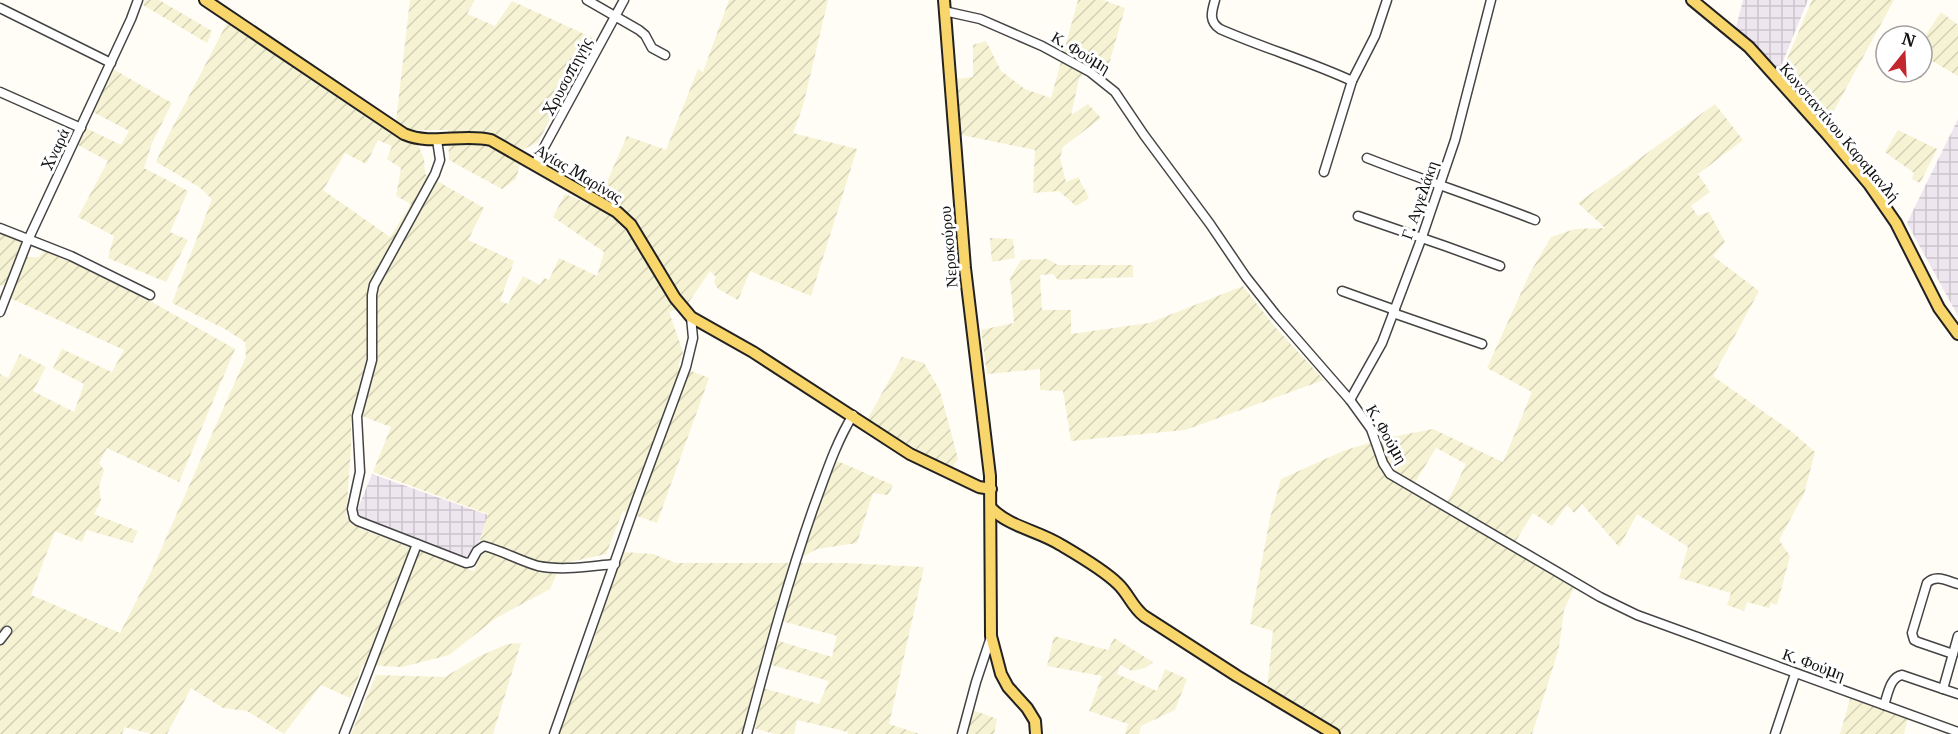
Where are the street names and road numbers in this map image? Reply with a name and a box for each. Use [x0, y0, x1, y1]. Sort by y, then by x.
street label: Κ. Φούμη [1048, 27, 1114, 77]
street label: Χρυσοπηγής [538, 33, 596, 118]
street label: Κωνσταντίνου Καραμανλή [1776, 58, 1904, 206]
street label: Χναρά [37, 125, 74, 173]
street label: Αγίας Μαρίνας [532, 139, 627, 207]
street label: Γ. Αγγελάκη [1396, 158, 1442, 242]
street label: Νεροκούρου [934, 205, 962, 289]
street label: Κ. Φούμη [1362, 401, 1412, 467]
street label: Κ. Φούμη [1780, 643, 1848, 685]

